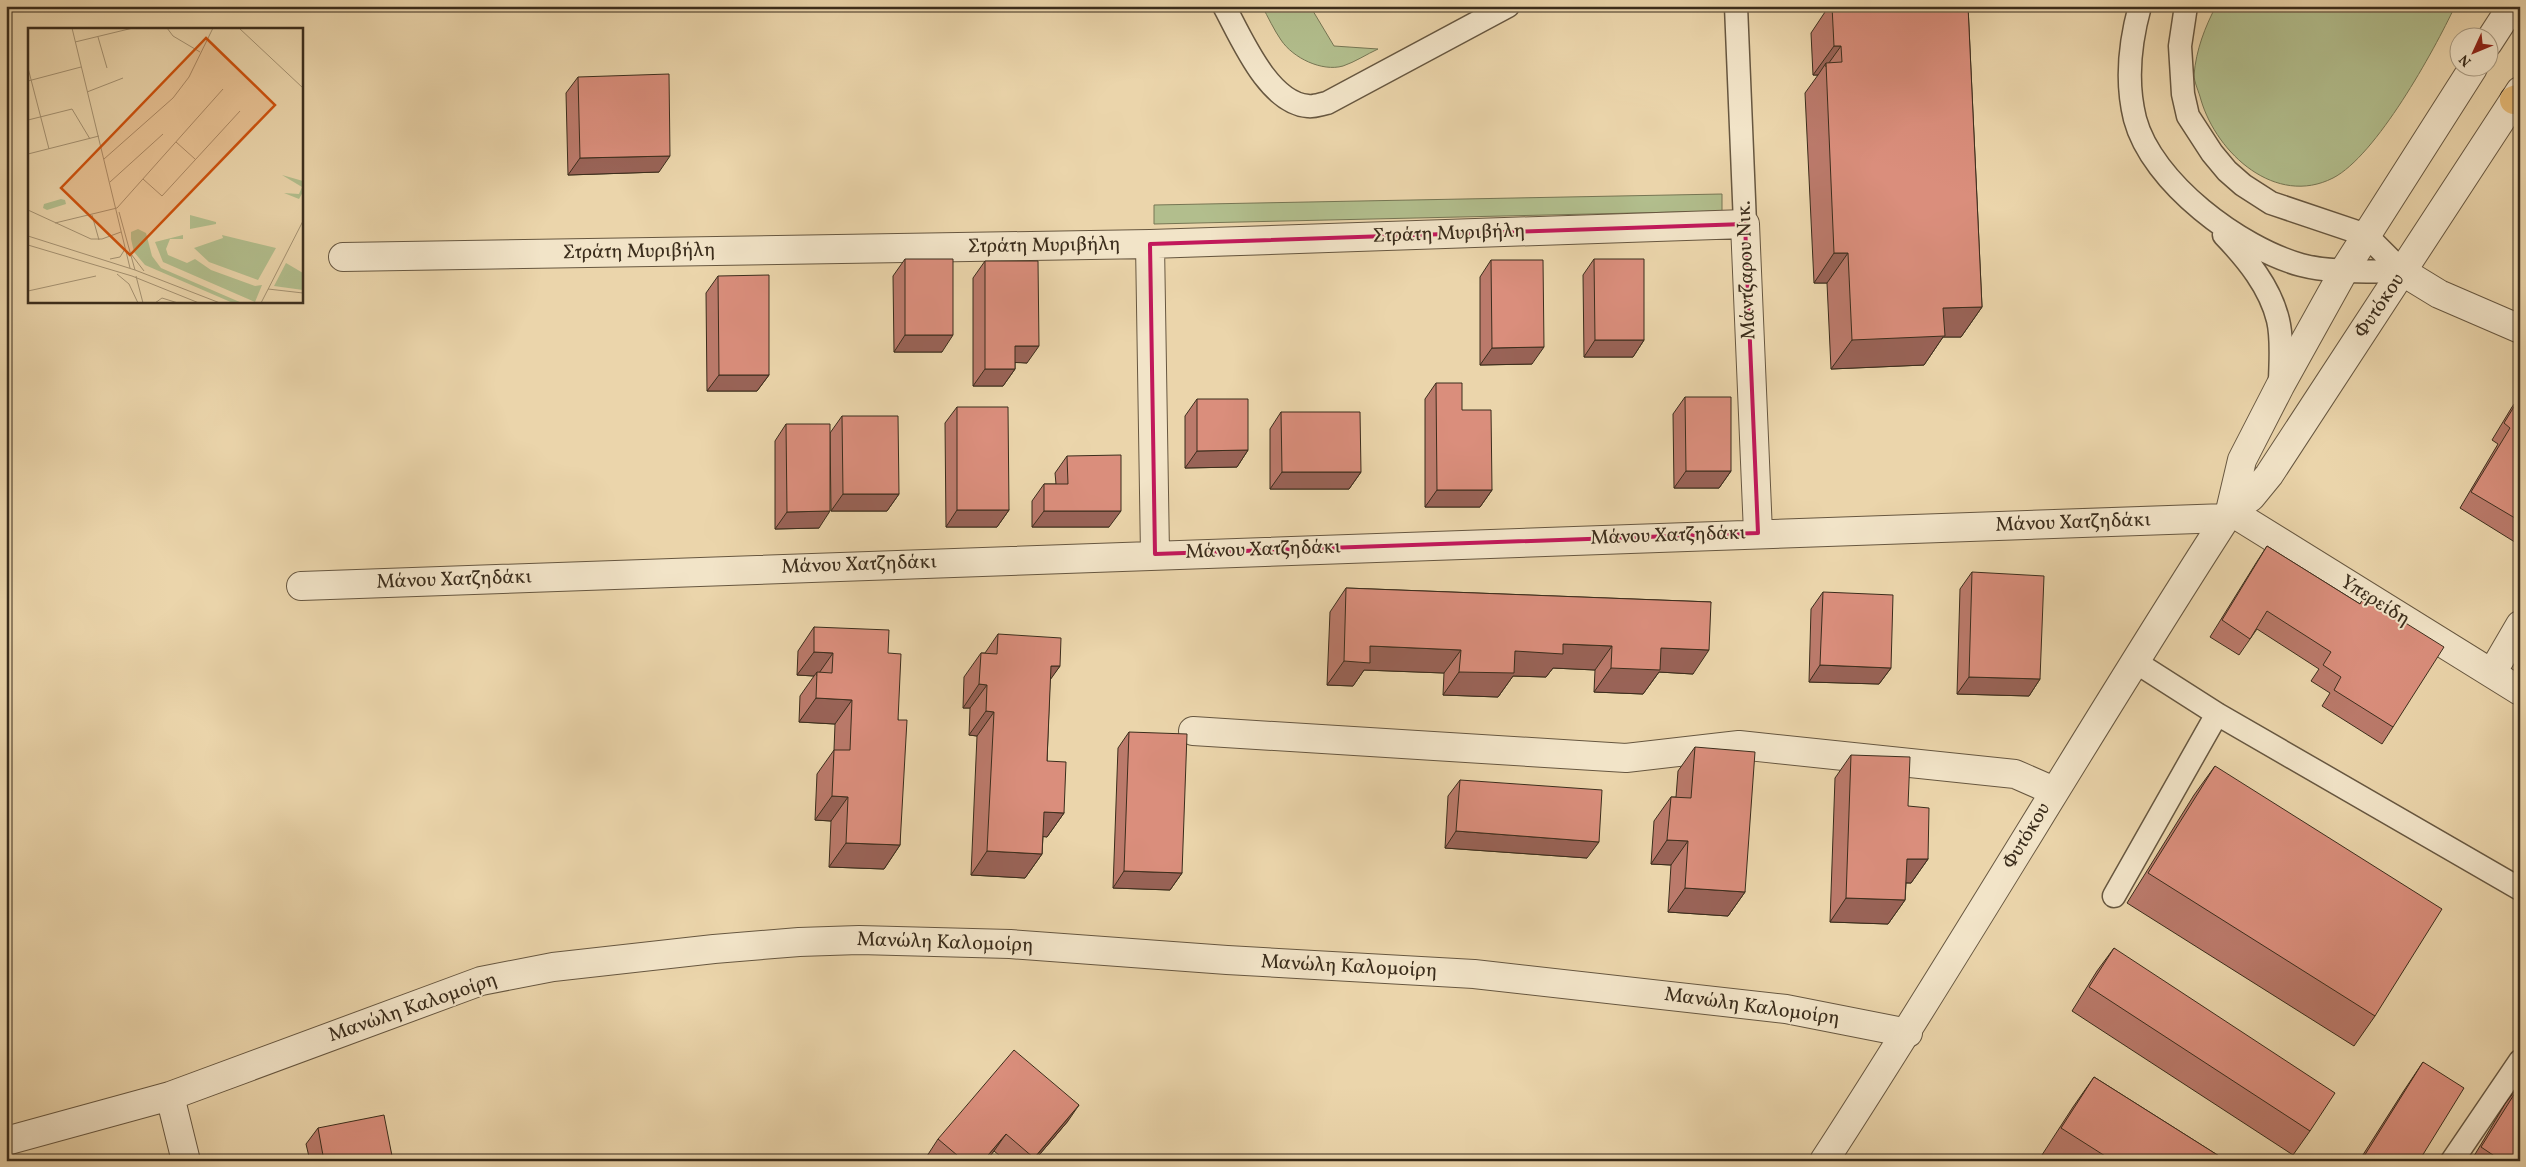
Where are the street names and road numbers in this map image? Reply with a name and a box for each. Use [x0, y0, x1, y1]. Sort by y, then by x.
street label: Μάντζαρου Νικ. [1731, 200, 1763, 340]
street label: Στράτη Μυριβήλη [1372, 217, 1526, 251]
street label: Στράτη Μυριβήλη [967, 231, 1121, 261]
street label: Στράτη Μυριβήλη [562, 237, 716, 267]
street label: Φυτόκου [2348, 268, 2412, 344]
street label: Μάνου Χατζηδάκι [1995, 506, 2151, 540]
street label: Μάνου Χατζηδάκι [1590, 519, 1746, 553]
street label: Μάνου Χατζηδάκι [1185, 533, 1341, 567]
street label: Μάνου Χατζηδάκι [781, 548, 937, 582]
street label: Μάνου Χατζηδάκι [376, 563, 532, 597]
street label: Υπερείδη [2335, 569, 2415, 633]
street label: Φυτόκου [1996, 797, 2058, 875]
street label: Μανώλη Καλομοίρη [856, 926, 1034, 960]
street label: Μανώλη Καλομοίρη [1260, 948, 1438, 986]
street label: Μανώλη Καλομοίρη [325, 966, 501, 1050]
street label: Μανώλη Καλομοίρη [1662, 981, 1842, 1033]

